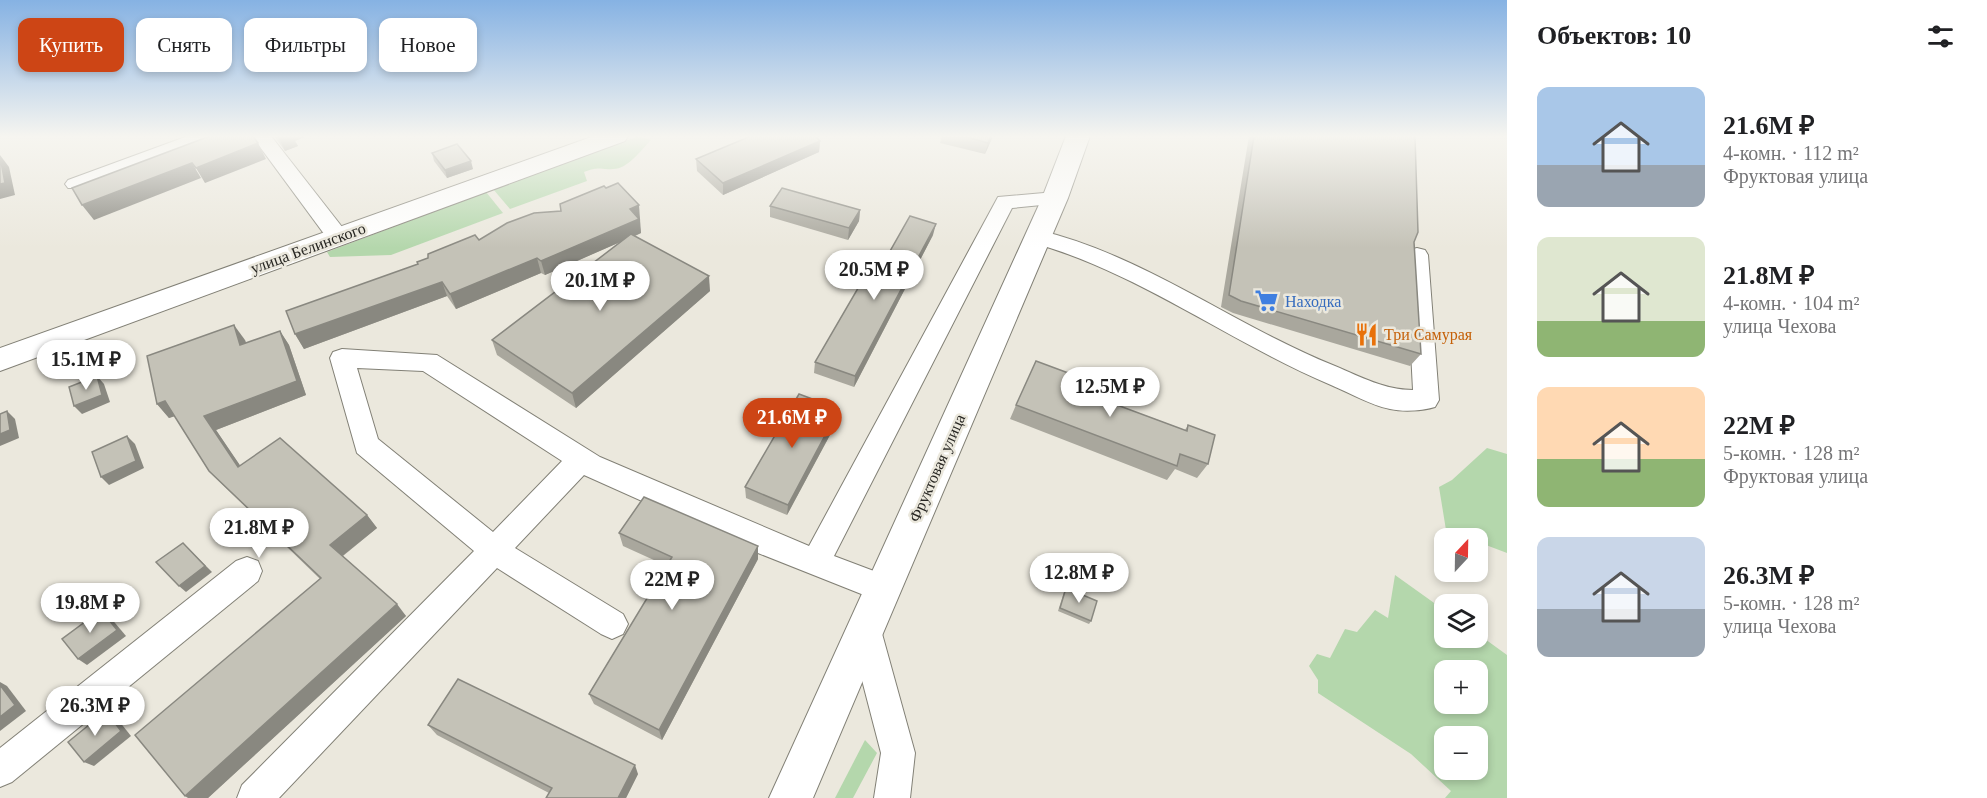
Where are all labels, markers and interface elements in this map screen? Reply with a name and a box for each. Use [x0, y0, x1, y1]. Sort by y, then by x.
chip: Купить [18, 18, 124, 72]
chip: Снять [136, 18, 232, 72]
chip: Фильтры [244, 18, 367, 72]
chip: Новое [379, 18, 477, 72]
icon: filters [1924, 20, 1957, 53]
text: Объектов: 10 [1537, 21, 1691, 50]
icon: home [1585, 111, 1657, 183]
text: 21.6M ₽ [1723, 111, 1815, 140]
text: 4-комн. · 112 m² [1723, 142, 1859, 164]
text: Фруктовая улица [1723, 165, 1868, 187]
street label: улица Белинского [248, 219, 368, 278]
pin: 20.5M ₽ [819, 250, 929, 301]
text: 20.5M ₽ [839, 258, 909, 280]
pin: 20.1M ₽ [545, 261, 655, 312]
icon: home [1585, 261, 1657, 333]
text: 21.8M ₽ [1723, 261, 1815, 290]
text: 20.1M ₽ [565, 269, 635, 291]
supermarket icon: Находка [1254, 288, 1280, 314]
text: 4-комн. · 104 m² [1723, 292, 1860, 314]
place label: Находка [1285, 293, 1341, 311]
text: улица Чехова [1723, 315, 1836, 337]
restaurant icon: Три Самурая [1353, 321, 1379, 347]
place label: Три Самурая [1384, 326, 1473, 344]
pin: 15.1M ₽ [31, 340, 141, 391]
text: 15.1M ₽ [51, 348, 121, 370]
pin: 12.5M ₽ [1055, 367, 1165, 418]
text: 12.5M ₽ [1075, 375, 1145, 397]
pin: 21.6M ₽ [737, 398, 847, 449]
text: 21.6M ₽ [757, 406, 827, 428]
icon: home [1585, 411, 1657, 483]
text: 22M ₽ [1723, 411, 1795, 440]
street label: Фруктовая улица [906, 412, 969, 525]
text: 5-комн. · 128 m² [1723, 442, 1860, 464]
text: Фруктовая улица [1723, 465, 1868, 487]
pin: 21.8M ₽ [204, 508, 314, 559]
text: 21.8M ₽ [224, 516, 294, 538]
north arrow [1434, 528, 1488, 582]
map controls [1434, 528, 1488, 780]
pin: 12.8M ₽ [1024, 553, 1134, 604]
pin: 22M ₽ [630, 560, 714, 611]
text: 12.8M ₽ [1044, 561, 1114, 583]
icon: home [1585, 561, 1657, 633]
text: 26.3M ₽ [1723, 561, 1815, 590]
text: 22M ₽ [644, 568, 700, 590]
pin: 19.8M ₽ [35, 583, 145, 634]
text: 19.8M ₽ [55, 591, 125, 613]
text: 5-комн. · 128 m² [1723, 592, 1860, 614]
button: layers [1434, 594, 1488, 648]
text: улица Чехова [1723, 615, 1836, 637]
button: + [1434, 660, 1488, 714]
pin: 26.3M ₽ [40, 686, 150, 737]
text: 26.3M ₽ [60, 694, 130, 716]
button: − [1434, 726, 1488, 780]

